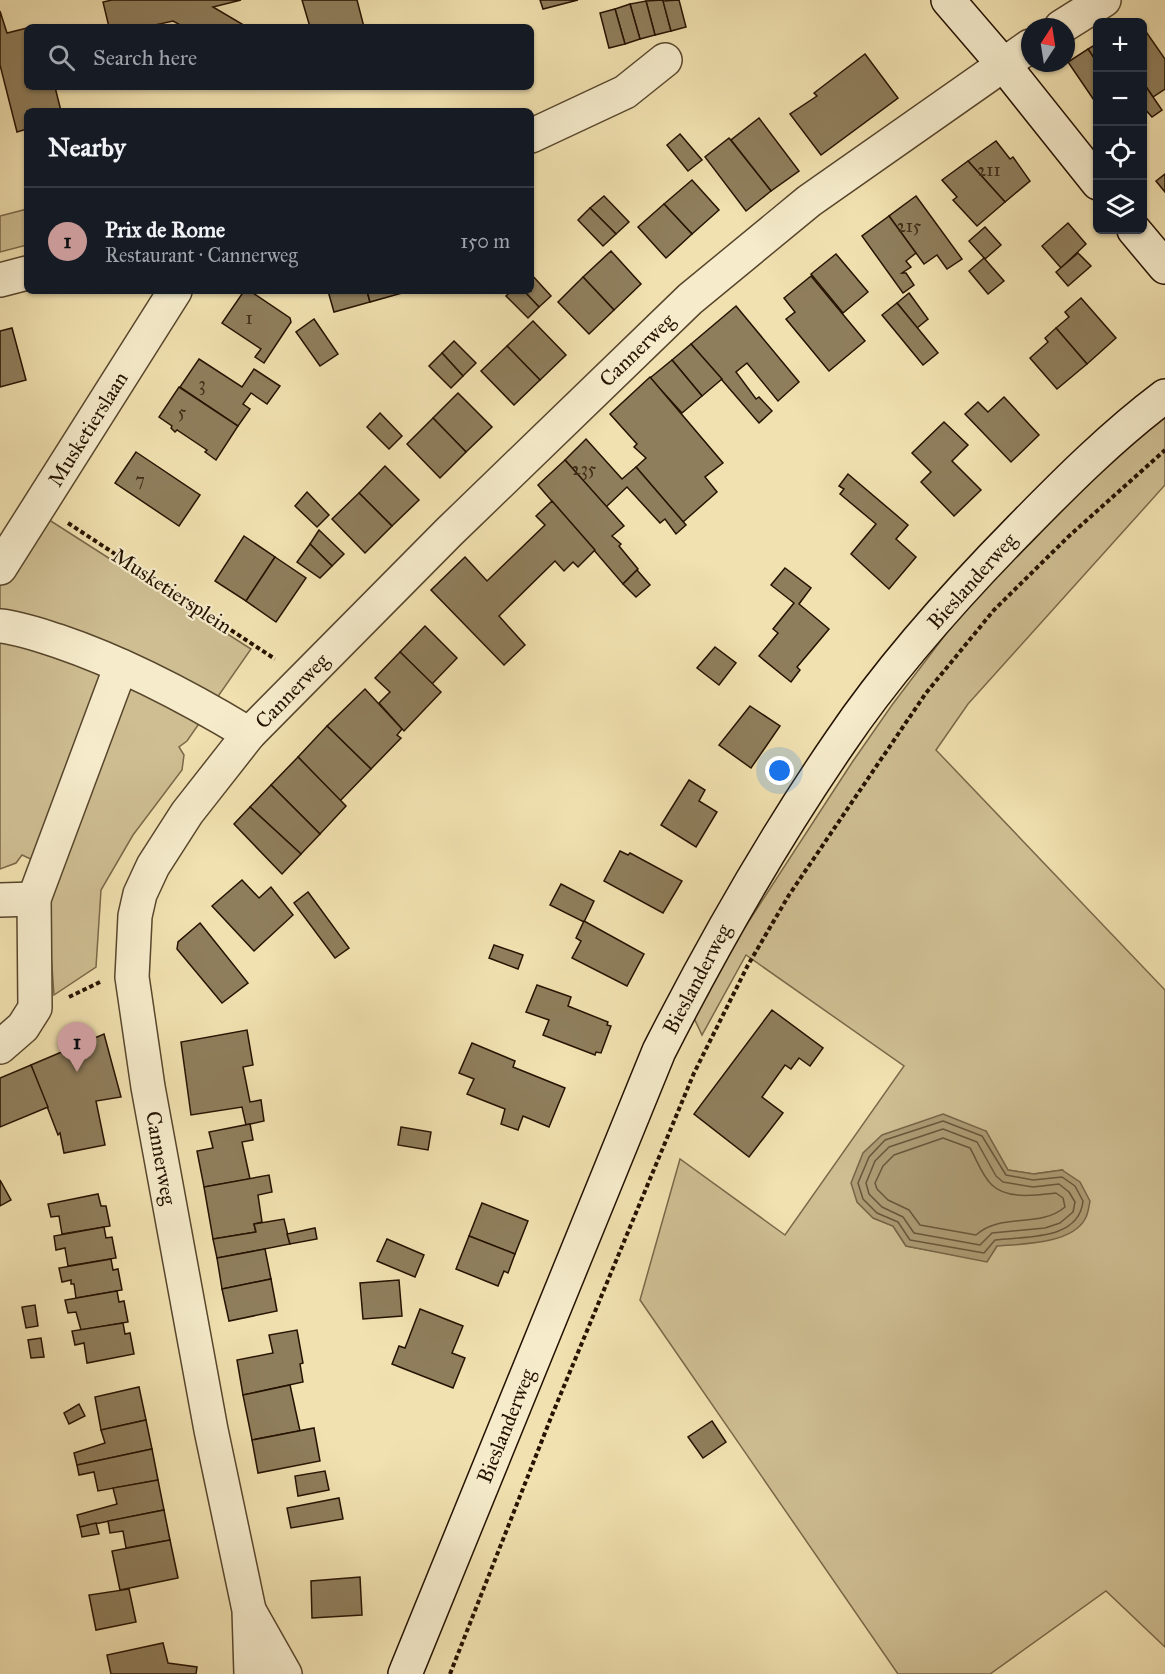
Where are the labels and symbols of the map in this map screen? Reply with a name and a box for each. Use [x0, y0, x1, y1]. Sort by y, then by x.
north arrow [1021, 18, 1075, 72]
house number: 211 [977, 159, 1001, 181]
house number: 215 [897, 215, 922, 237]
house number: 1 [245, 307, 253, 329]
street label: Cannerweg [594, 308, 680, 392]
street label: Musketierslaan [42, 367, 134, 491]
house number: 3 [198, 373, 206, 395]
house number: 5 [178, 401, 187, 423]
house number: 235 [572, 458, 597, 480]
house number: 7 [135, 469, 145, 491]
street label: Bieslanderweg [922, 527, 1022, 635]
street label: Musketiersplein [107, 543, 237, 639]
street label: Cannerweg [250, 648, 334, 734]
your location [765, 756, 794, 785]
street label: Bieslanderweg [657, 919, 737, 1039]
pin: 1 [58, 1022, 97, 1072]
street label: Cannerweg [140, 1109, 182, 1207]
street label: Bieslanderweg [471, 1365, 541, 1487]

